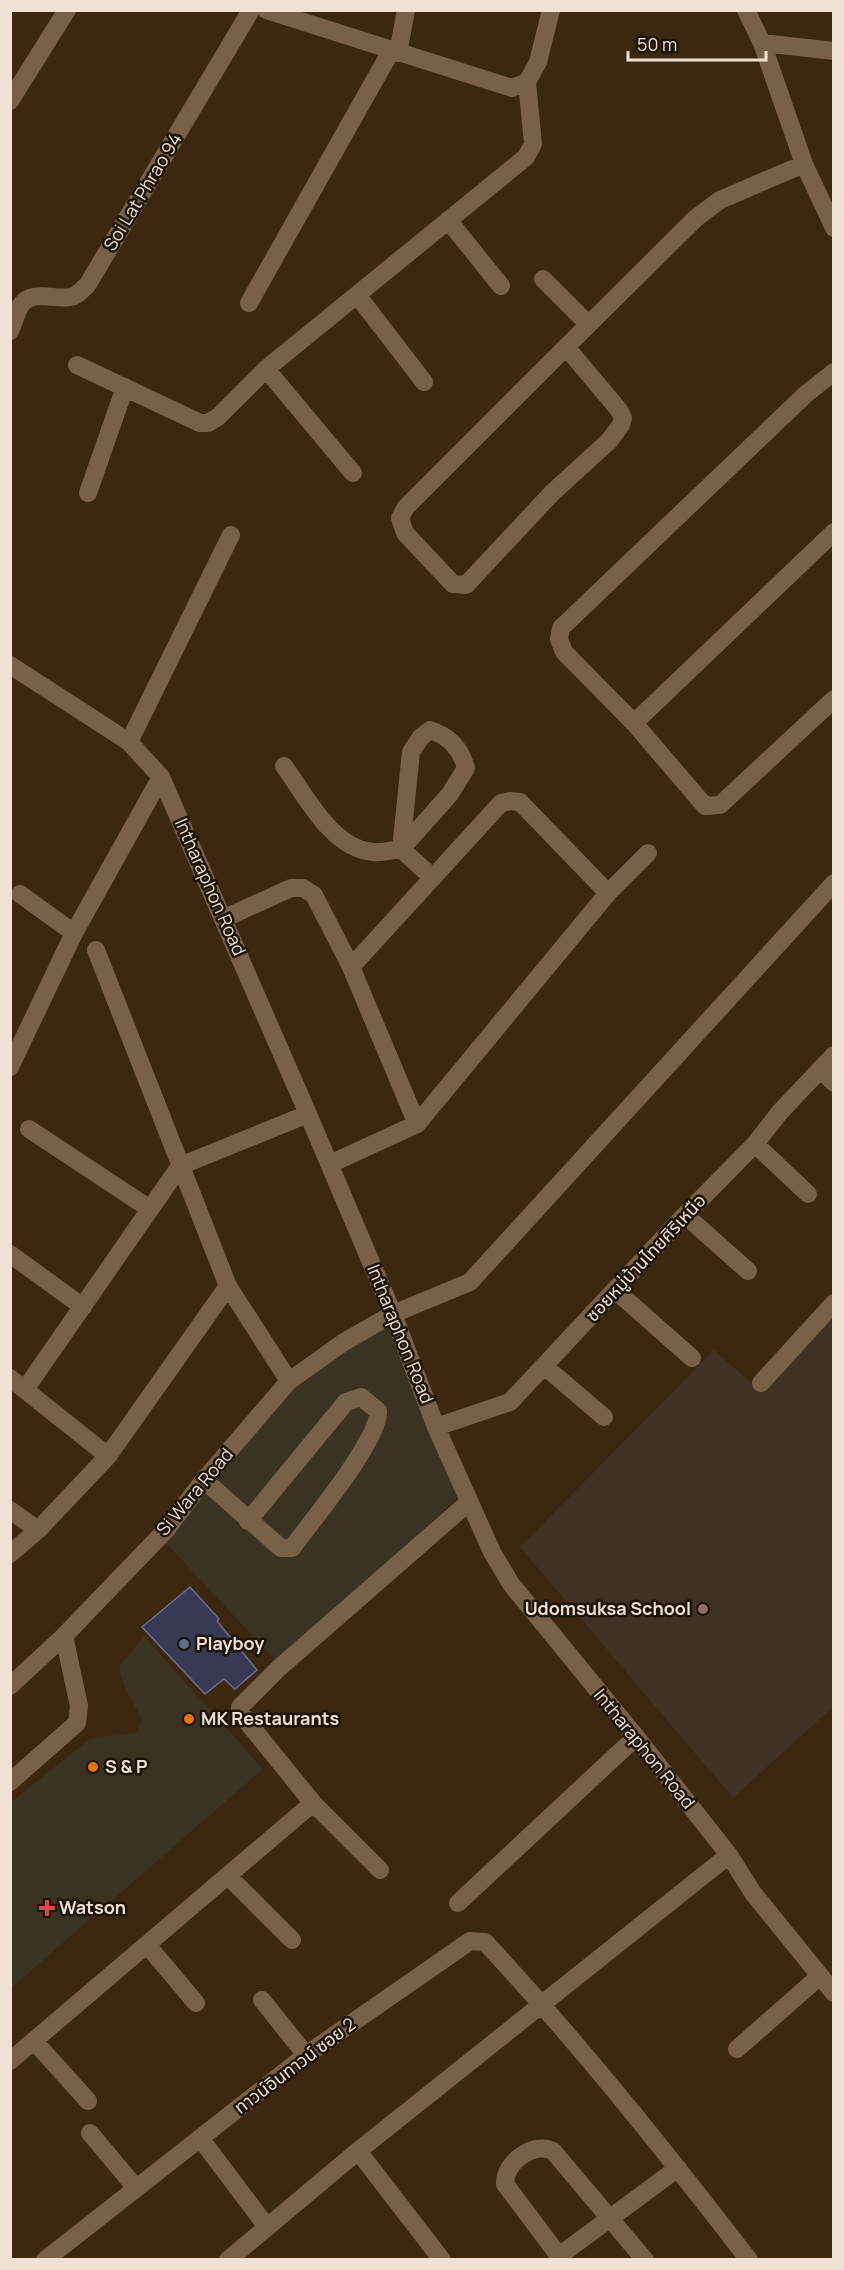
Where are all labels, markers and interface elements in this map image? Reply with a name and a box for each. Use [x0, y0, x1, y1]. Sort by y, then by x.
scale bar [628, 24, 766, 62]
text: 50 m [637, 32, 677, 56]
street label: Soi Lat Phrao 94 [98, 128, 187, 255]
street label: Intharaphon Road [170, 814, 252, 959]
street label: ซอยหมู่บ้านไทยศิริเหนือ [580, 1188, 711, 1327]
street label: Intharaphon Road [362, 1261, 440, 1407]
street label: Si Wara Road [151, 1443, 238, 1540]
place label: Udomsuksa School [525, 1596, 691, 1620]
marker: Udomsuksa School [696, 1602, 710, 1616]
place label: Playboy [196, 1631, 264, 1655]
marker: Playboy [177, 1637, 191, 1651]
street label: Intharaphon Road [589, 1683, 701, 1813]
place label: MK Restaurants [201, 1706, 340, 1730]
marker: MK Restaurants [182, 1712, 196, 1726]
place label: S & P [105, 1754, 148, 1778]
marker: S & P [86, 1760, 100, 1774]
place label: Watson [59, 1895, 126, 1919]
marker: Watson [40, 1901, 54, 1915]
street label: ทาวน์อินทาวน์ ซอย 2 [229, 2012, 360, 2119]

